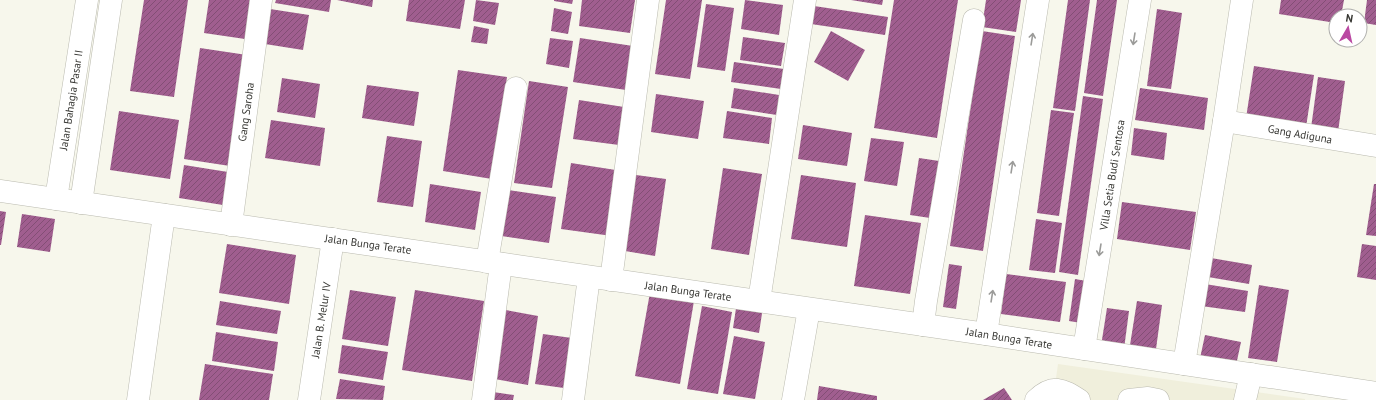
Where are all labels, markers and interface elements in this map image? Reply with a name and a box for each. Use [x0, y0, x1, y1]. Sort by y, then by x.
north arrow [1328, 8, 1368, 48]
text: N [1345, 11, 1354, 26]
one-way arrow [1130, 32, 1138, 45]
one-way arrow [1028, 33, 1036, 46]
street label: Jalan Bahagia Pasar II [56, 49, 86, 152]
street label: Gang Saroha [235, 82, 257, 142]
street label: Villa Setia Budi Sentosa [1096, 119, 1128, 232]
street label: Gang Adiguna [1267, 121, 1333, 147]
one-way arrow [1008, 161, 1016, 174]
street label: Jalan Bunga Terate [323, 231, 413, 257]
one-way arrow [1096, 243, 1104, 256]
street label: Jalan Bunga Terate [643, 278, 733, 304]
street label: Jalan B. Melur IV [308, 280, 334, 360]
one-way arrow [988, 290, 996, 303]
street label: Jalan Bunga Terate [964, 324, 1054, 352]

